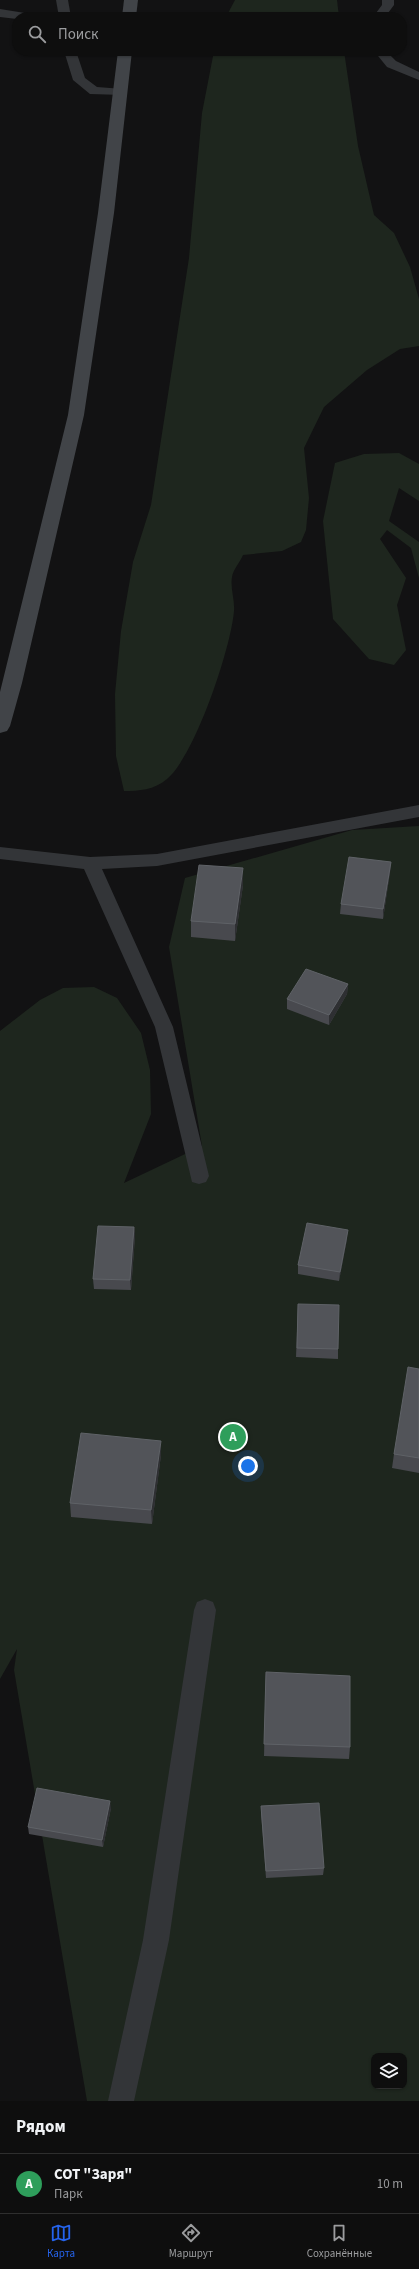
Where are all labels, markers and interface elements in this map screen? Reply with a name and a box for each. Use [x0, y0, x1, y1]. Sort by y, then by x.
search box [12, 12, 407, 56]
icon: search [26, 23, 48, 45]
text: Поиск [58, 24, 99, 45]
pin: A [220, 1422, 246, 1452]
your location [238, 1456, 258, 1476]
map controls [371, 2053, 407, 2089]
button: layers [371, 2053, 407, 2089]
text: Рядом [16, 2115, 66, 2139]
text: СОТ "Заря" [54, 2164, 132, 2185]
text: A [25, 2175, 33, 2193]
text: 10 m [377, 2175, 403, 2193]
text: Парк [54, 2185, 83, 2203]
tab: Карта [47, 2222, 75, 2261]
tab: Маршрут [169, 2222, 213, 2261]
tab: Сохранённые [307, 2222, 372, 2261]

